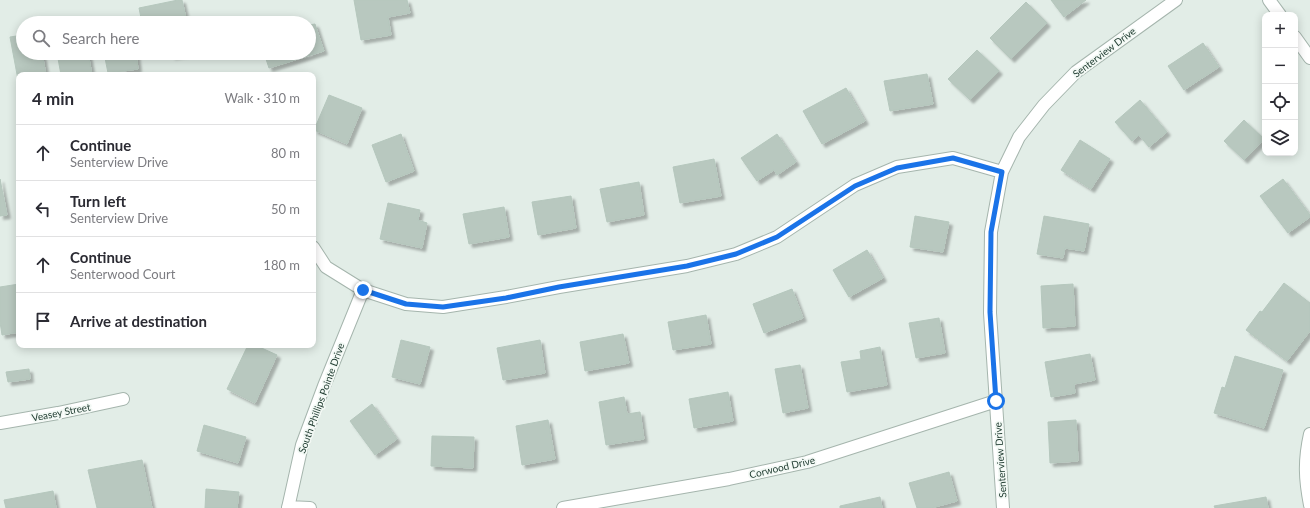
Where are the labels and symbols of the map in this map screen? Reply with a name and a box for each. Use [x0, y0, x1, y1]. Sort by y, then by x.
street label: Senterview Drive [1070, 24, 1138, 80]
route end [354, 281, 372, 299]
street label: South Phillips Pointe Drive [295, 341, 347, 455]
route start [987, 392, 1005, 410]
street label: Veasey Street [31, 400, 92, 424]
street label: Senterview Drive [991, 422, 1009, 498]
street label: Corwood Drive [748, 454, 816, 480]

